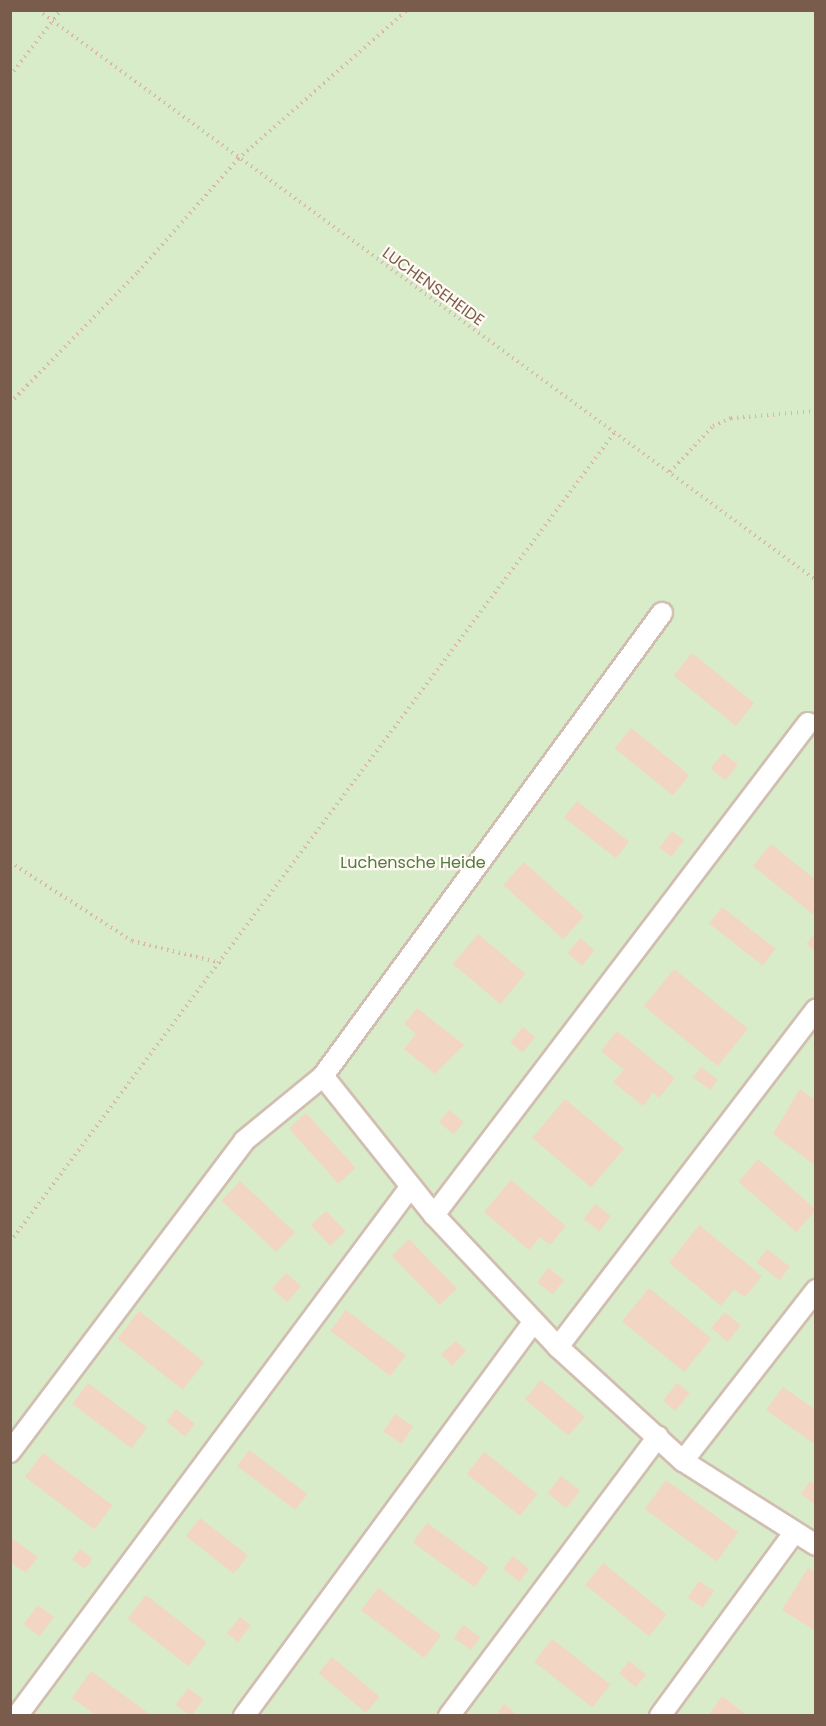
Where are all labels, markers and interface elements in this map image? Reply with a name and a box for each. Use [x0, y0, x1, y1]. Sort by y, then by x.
street label: LUCHENSEHEIDE [378, 244, 488, 330]
park label: Luchensche Heide [340, 853, 486, 873]

